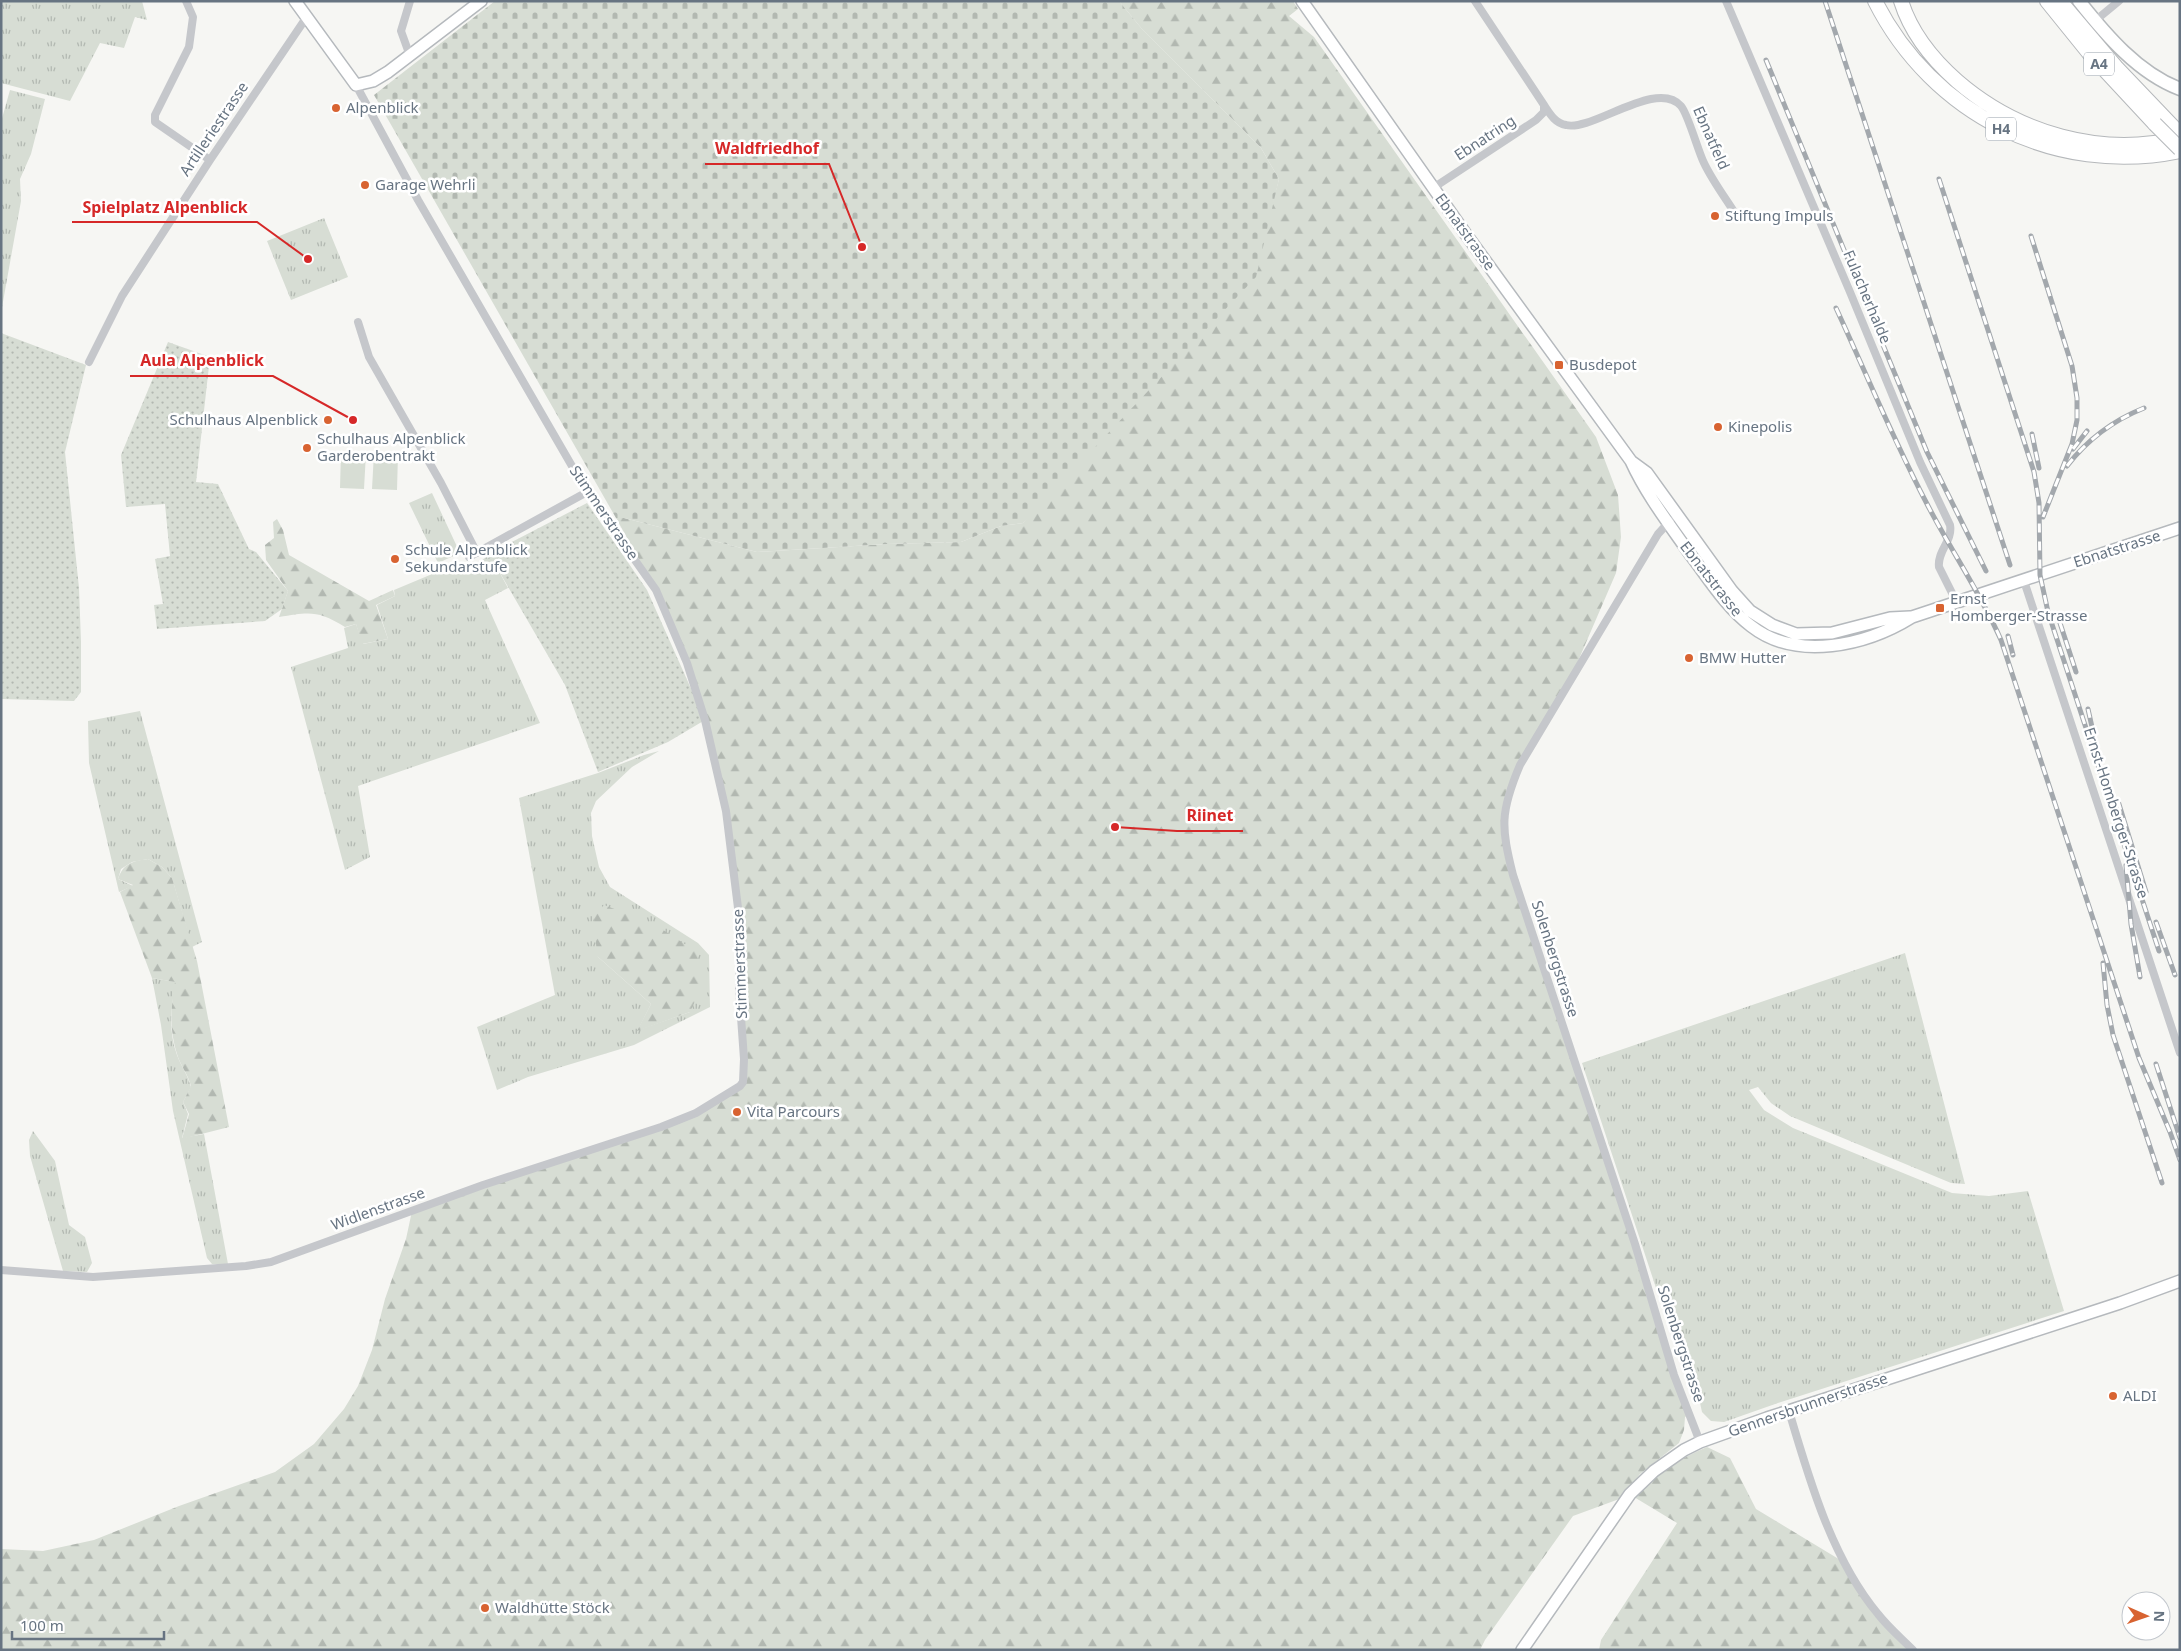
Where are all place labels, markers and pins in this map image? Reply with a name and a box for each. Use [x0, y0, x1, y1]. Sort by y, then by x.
place label: Alpenblick [346, 97, 419, 117]
marker: Alpenblick [330, 102, 342, 114]
callout: Waldfriedhof [705, 133, 829, 164]
place label: Garage Wehrli [375, 174, 476, 194]
marker: Garage Wehrli [359, 179, 371, 191]
callout: Spielplatz Alpenblick [72, 191, 257, 222]
place label: Stiftung Impuls [1725, 205, 1833, 225]
marker: Stiftung Impuls [1709, 210, 1721, 222]
callout: Aula Alpenblick [130, 345, 273, 376]
place label: Busdepot [1569, 354, 1637, 374]
marker: Busdepot [1553, 359, 1565, 371]
place label: Schulhaus Alpenblick [170, 409, 318, 429]
marker: Schulhaus Alpenblick [322, 414, 334, 426]
place label: Kinepolis [1728, 416, 1792, 436]
marker: Kinepolis [1712, 421, 1724, 433]
place label: Schulhaus Alpenblick Garderobentrakt [317, 428, 465, 465]
marker: Schulhaus Alpenblick Garderobentrakt [301, 442, 313, 454]
place label: Schule Alpenblick Sekundarstufe [405, 539, 528, 576]
marker: Schule Alpenblick Sekundarstufe [389, 553, 401, 565]
place label: Ernst Homberger-Strasse [1950, 588, 2087, 625]
marker: Ernst Homberger-Strasse [1934, 602, 1946, 614]
place label: BMW Hutter [1699, 647, 1786, 667]
marker: BMW Hutter [1683, 652, 1695, 664]
callout: Riinet [1177, 800, 1243, 831]
place label: Vita Parcours [747, 1101, 840, 1121]
marker: Vita Parcours [731, 1106, 743, 1118]
place label: ALDI [2123, 1385, 2156, 1405]
marker: ALDI [2107, 1390, 2119, 1402]
place label: Waldhütte Stöck [495, 1597, 610, 1617]
marker: Waldhütte Stöck [479, 1602, 491, 1614]

